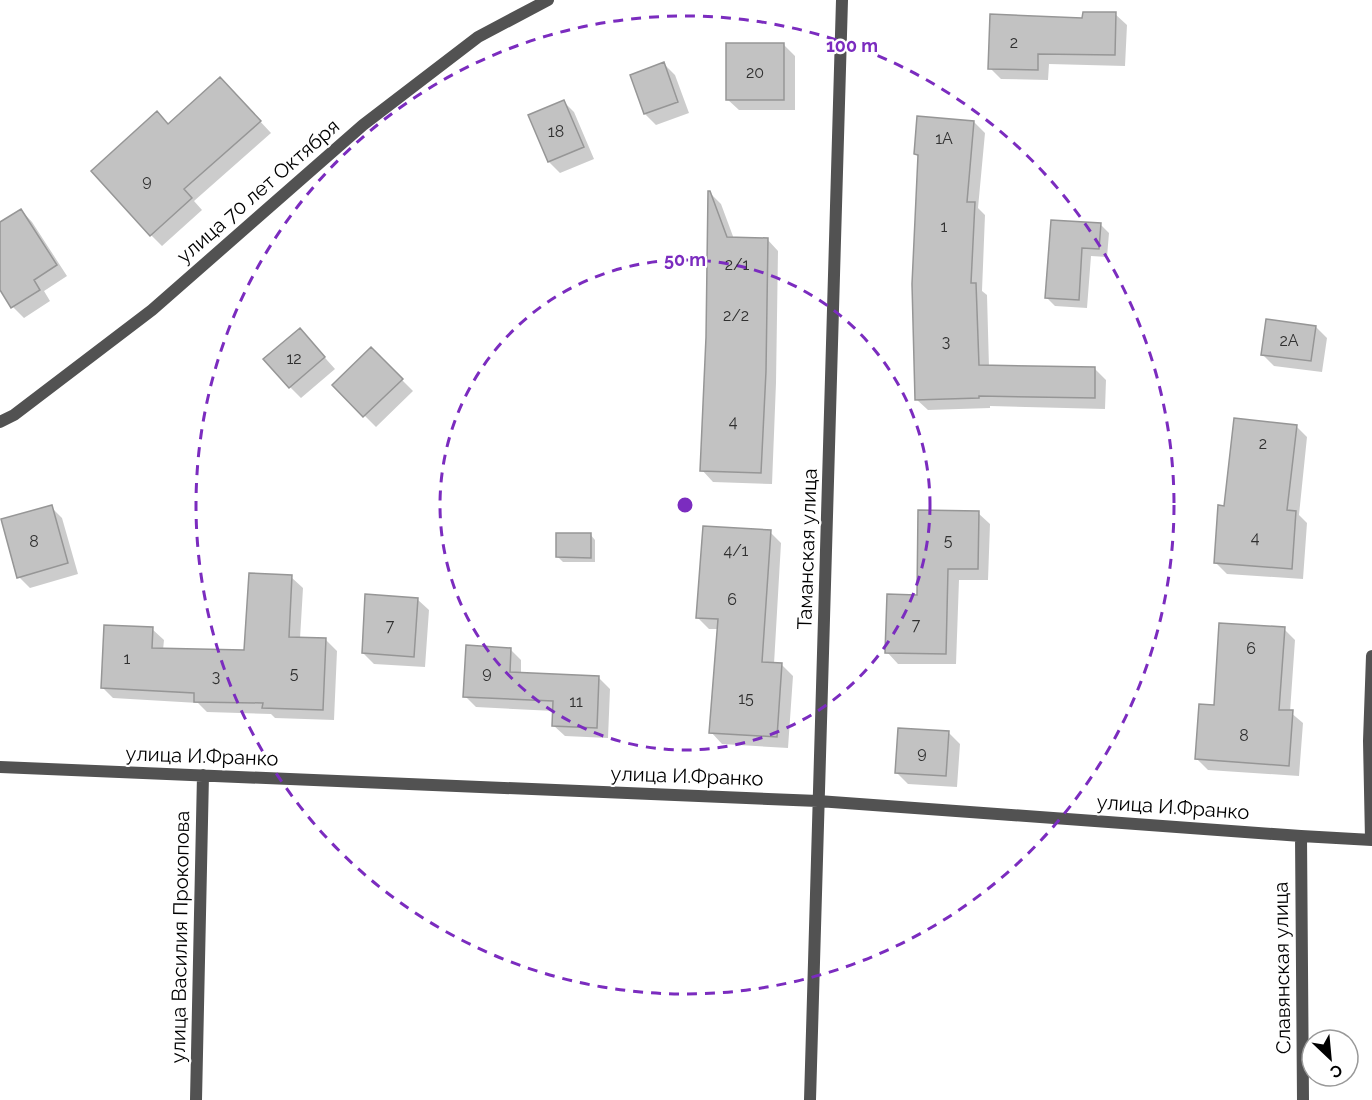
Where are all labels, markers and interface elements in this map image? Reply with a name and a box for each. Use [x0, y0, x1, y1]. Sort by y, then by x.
house number: 2 [1010, 33, 1018, 52]
text: 100 m [826, 35, 878, 56]
house number: 20 [746, 63, 764, 82]
street label: улица 70 лет Октября [172, 114, 344, 268]
house number: 18 [548, 122, 564, 141]
house number: 1А [935, 129, 953, 148]
house number: 9 [142, 171, 152, 190]
house number: 1 [941, 217, 948, 236]
text: 50 m [664, 249, 706, 270]
house number: 2/1 [725, 255, 749, 274]
house number: 2/2 [723, 306, 749, 325]
house number: 2А [1279, 331, 1299, 350]
house number: 3 [942, 332, 950, 351]
house number: 12 [286, 349, 302, 368]
house number: 4 [729, 412, 738, 431]
house number: 2 [1259, 434, 1267, 453]
street label: Таманская улица [792, 468, 822, 630]
centre of rings [675, 495, 695, 515]
house number: 4 [1251, 528, 1260, 547]
house number: 5 [944, 531, 953, 550]
house number: 8 [29, 532, 39, 551]
house number: 4/1 [724, 541, 749, 560]
house number: 6 [727, 590, 737, 609]
house number: 7 [912, 615, 921, 634]
house number: 7 [386, 616, 395, 635]
house number: 6 [1246, 639, 1256, 658]
house number: 1 [124, 649, 131, 668]
house number: 9 [482, 663, 492, 682]
house number: 5 [290, 664, 299, 683]
house number: 3 [212, 667, 220, 686]
house number: 15 [738, 689, 754, 708]
house number: 11 [569, 692, 583, 711]
house number: 8 [1239, 726, 1249, 745]
street label: улица И.Франко [125, 741, 279, 771]
house number: 9 [917, 743, 927, 762]
street label: улица И.Франко [610, 761, 764, 791]
street label: улица И.Франко [1096, 790, 1250, 824]
street label: улица Василия Прокопова [166, 810, 194, 1064]
street label: Славянская улица [1268, 882, 1296, 1054]
north arrow [1300, 1028, 1360, 1088]
text: С [1327, 1060, 1345, 1082]

